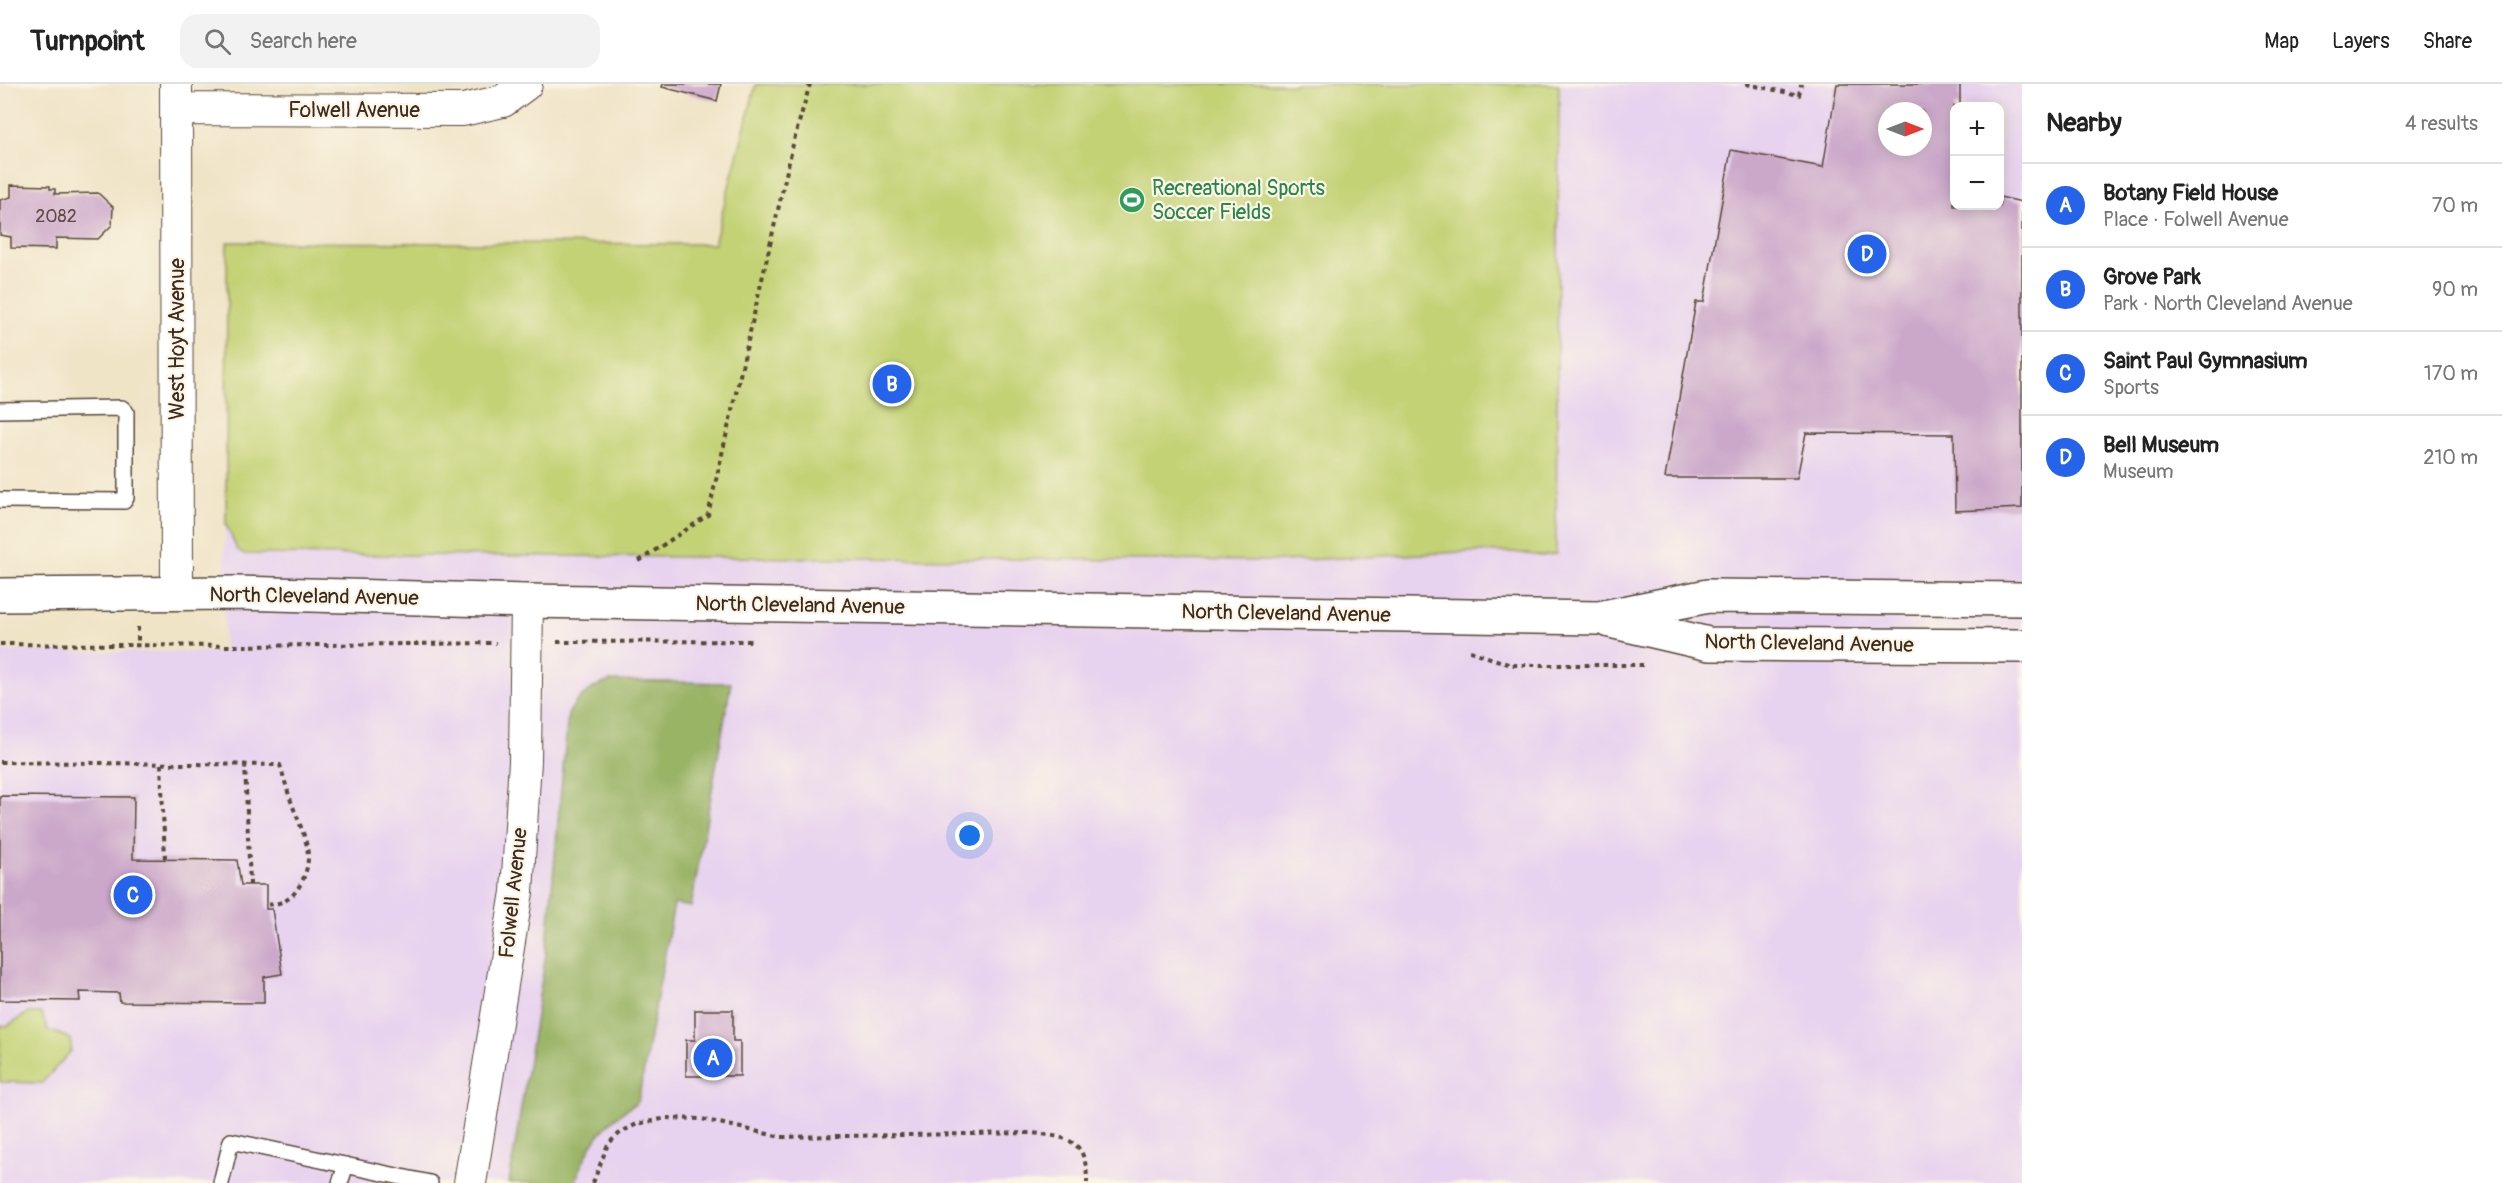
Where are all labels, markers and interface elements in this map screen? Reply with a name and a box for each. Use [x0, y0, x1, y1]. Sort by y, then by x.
search box [180, 14, 600, 68]
text: Turnpoint [30, 24, 144, 59]
icon: search [201, 25, 234, 58]
text: Search here [249, 27, 357, 55]
text: Map [2264, 28, 2299, 55]
text: Layers [2332, 28, 2390, 55]
text: Share [2423, 28, 2472, 55]
street label: Folwell Avenue [288, 97, 420, 124]
north arrow [1878, 102, 1932, 156]
map controls [1950, 102, 2004, 210]
button: + [1950, 102, 2004, 156]
text: Nearby [2046, 107, 2122, 139]
text: 4 results [2405, 111, 2478, 136]
button: − [1950, 156, 2004, 210]
place label: Recreational Sports Soccer Fields [1152, 175, 1326, 226]
text: Botany Field House [2103, 179, 2278, 207]
sports icon: Recreational Sports Soccer Fields [1117, 185, 1147, 215]
text: A [2059, 193, 2072, 218]
text: 70 m [2432, 193, 2478, 218]
house number: 2082 [35, 205, 77, 228]
text: Place · Folwell Avenue [2103, 207, 2289, 232]
pin: D [1848, 232, 1886, 276]
street label: West Hoyt Avenue [164, 257, 191, 420]
text: Grove Park [2103, 263, 2201, 291]
text: B [2060, 277, 2071, 302]
text: 90 m [2432, 277, 2478, 302]
text: Park · North Cleveland Avenue [2103, 291, 2353, 316]
text: Saint Paul Gymnasium [2103, 347, 2308, 375]
text: C [2059, 361, 2072, 386]
text: 170 m [2424, 361, 2478, 386]
pin: B [872, 362, 912, 406]
text: Sports [2103, 375, 2159, 400]
text: Bell Museum [2103, 431, 2219, 459]
text: D [2059, 445, 2072, 470]
text: 210 m [2423, 445, 2478, 470]
text: Museum [2103, 459, 2173, 484]
street label: North Cleveland Avenue [209, 581, 420, 612]
street label: North Cleveland Avenue [695, 590, 906, 621]
street label: North Cleveland Avenue [1181, 598, 1392, 629]
street label: North Cleveland Avenue [1704, 628, 1915, 659]
your location [955, 821, 984, 850]
street label: Folwell Avenue [493, 826, 534, 960]
pin: C [114, 872, 152, 918]
pin: A [694, 1036, 732, 1080]

